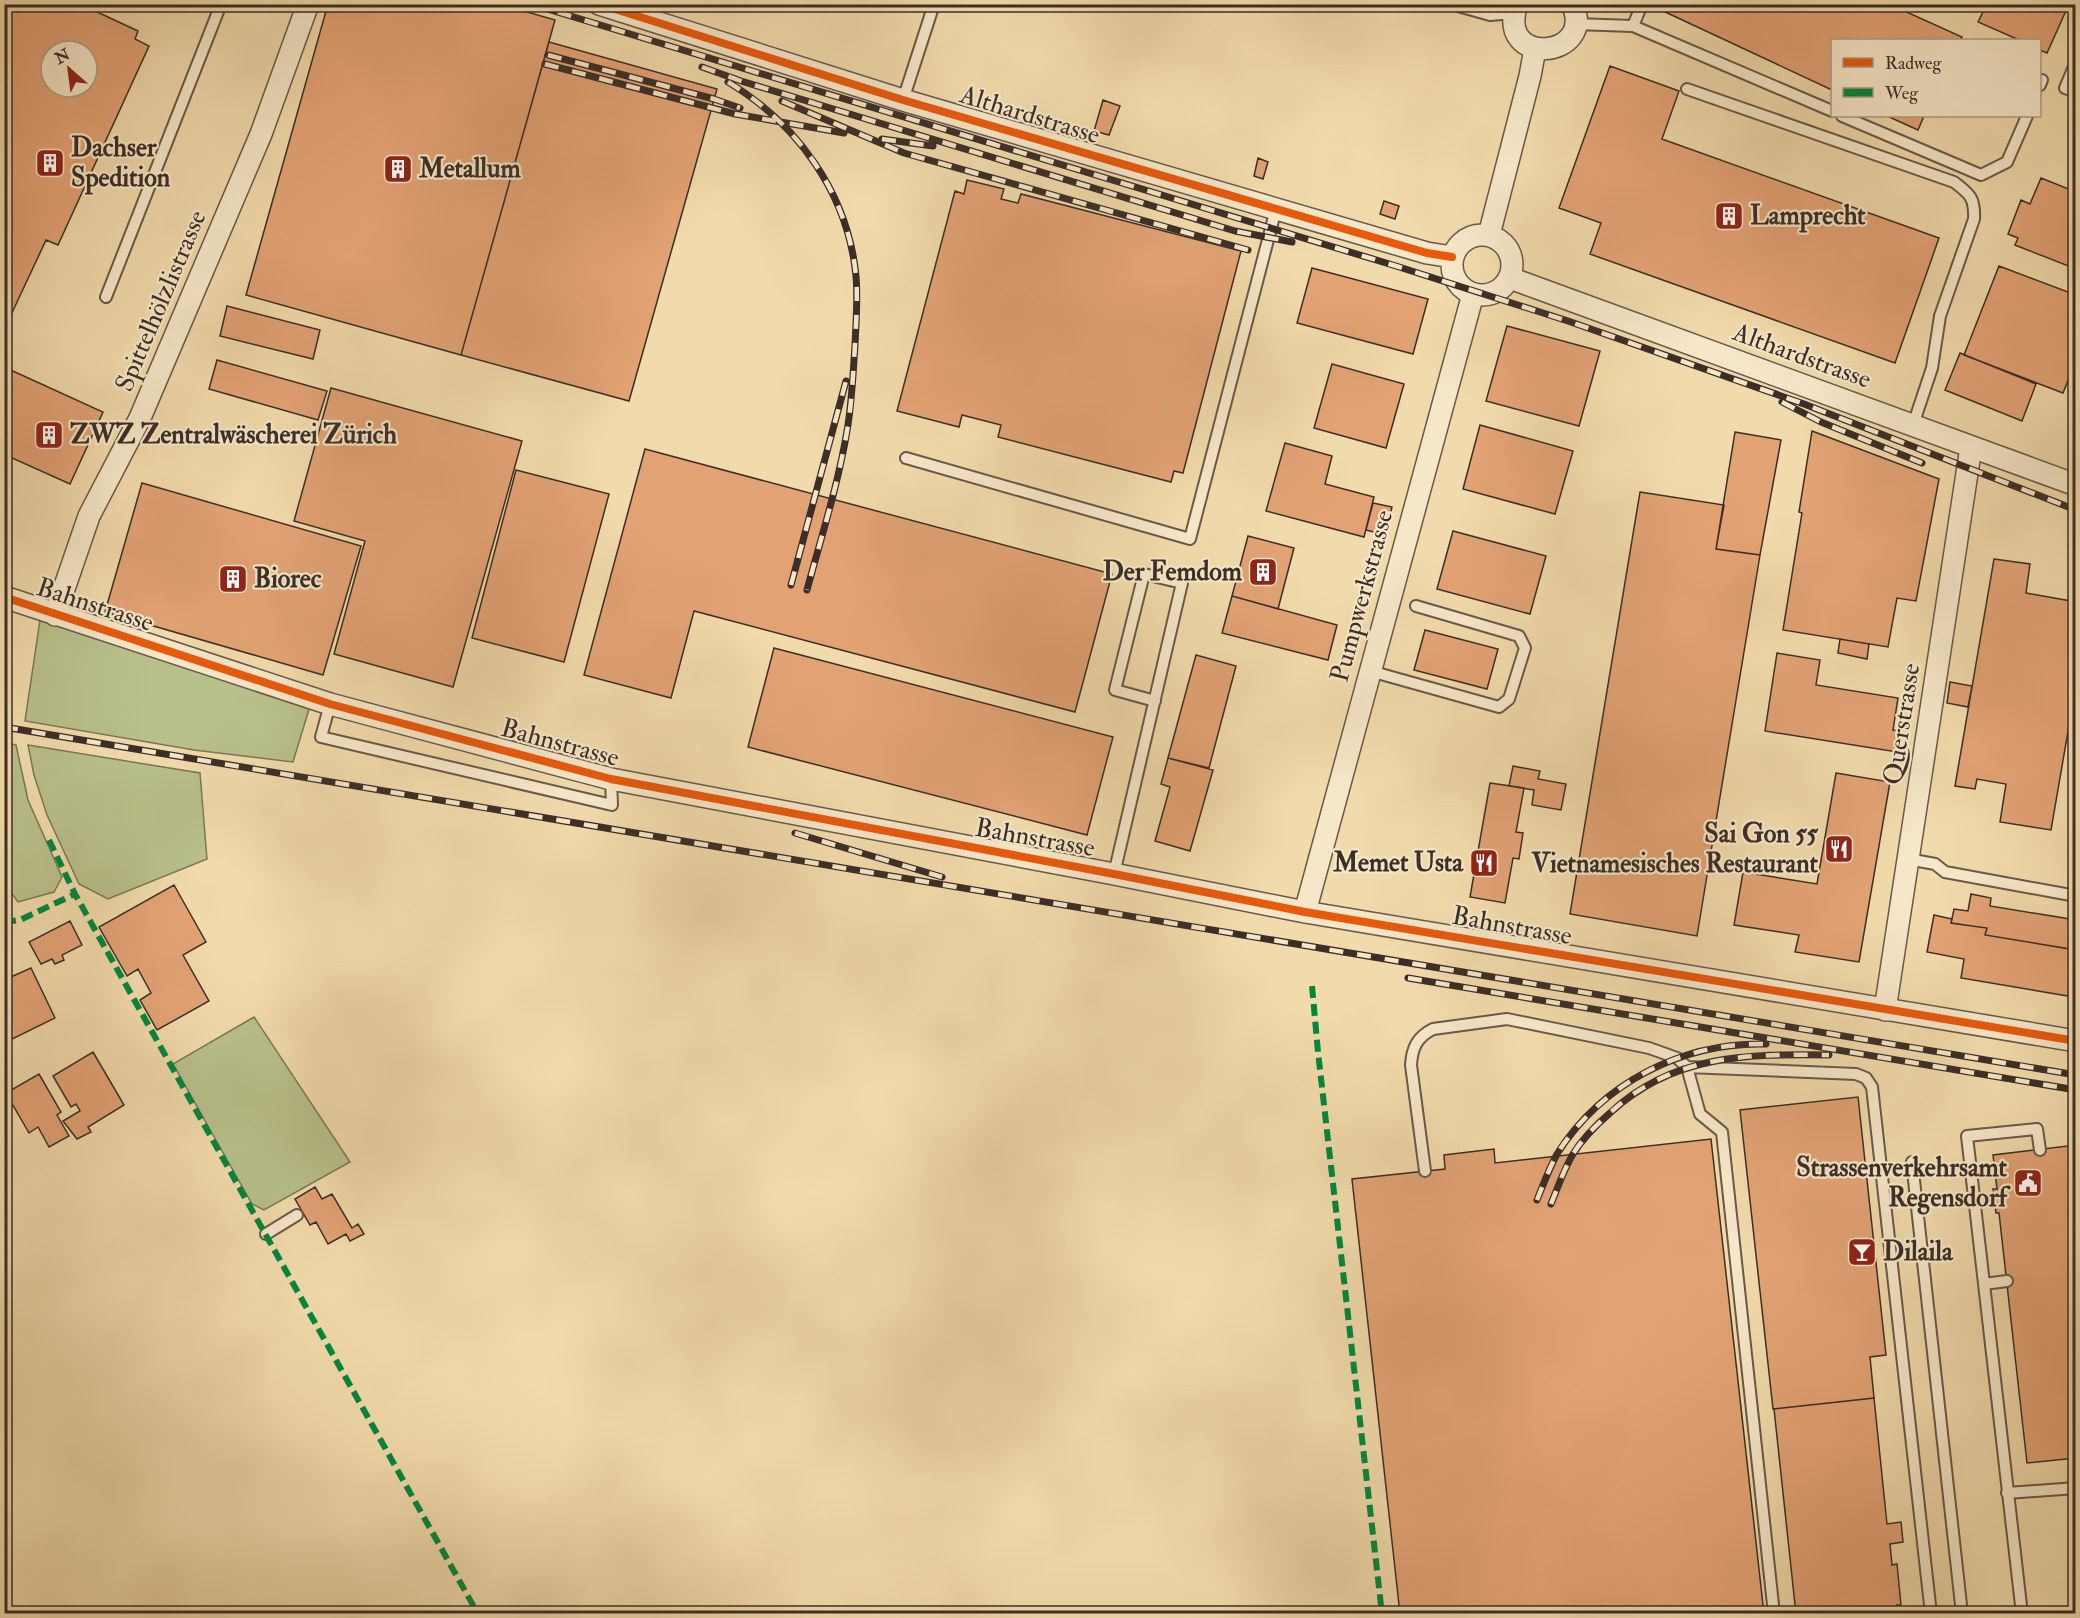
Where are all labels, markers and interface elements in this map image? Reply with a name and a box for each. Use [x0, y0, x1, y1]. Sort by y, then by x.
north arrow [39, 39, 99, 99]
legend [1831, 39, 2041, 117]
text: N [51, 44, 74, 69]
text: Radweg [1885, 52, 1943, 75]
street label: Althardstrasse [955, 78, 1104, 151]
text: Weg [1884, 82, 1919, 105]
place label: Dachser Spedition [71, 132, 171, 195]
building icon: Dachser Spedition [34, 147, 66, 179]
building icon: Metallum [382, 153, 414, 185]
place label: Metallum [418, 153, 521, 185]
building icon: Lamprecht [1713, 200, 1745, 232]
place label: Lamprecht [1750, 200, 1866, 233]
street label: Spittelhölzlistrasse [108, 205, 215, 397]
street label: Althardstrasse [1728, 316, 1875, 396]
building icon: ZWZ Zentralwäscherei Zürich [33, 419, 65, 451]
place label: ZWZ Zentralwäscherei Zürich [70, 419, 397, 451]
street label: Pumpwerkstrasse [1324, 506, 1401, 686]
place label: Der Femdom [1103, 556, 1243, 588]
building icon: Der Femdom [1247, 556, 1279, 588]
building icon: Biorec [217, 563, 249, 595]
place label: Biorec [254, 563, 322, 595]
street label: Bahnstrasse [32, 571, 158, 639]
street label: Querstrasse [1877, 661, 1927, 787]
street label: Bahnstrasse [497, 712, 623, 774]
street label: Bahnstrasse [973, 812, 1098, 864]
place label: Sai Gon 55 Vietnamesisches Restaurant [1531, 818, 1819, 880]
restaurant icon: Sai Gon 55 Vietnamesisches Restaurant [1823, 833, 1855, 865]
place label: Memet Usta [1332, 847, 1464, 879]
restaurant icon: Memet Usta [1468, 847, 1500, 879]
street label: Bahnstrasse [1450, 900, 1575, 952]
place label: Strassenverkehrsamt Regensdorf [1796, 1152, 2012, 1215]
public building icon: Strassenverkehrsamt Regensdorf [2012, 1167, 2044, 1199]
bar icon: Dilaila [1846, 1236, 1878, 1268]
place label: Dilaila [1883, 1236, 1954, 1268]

